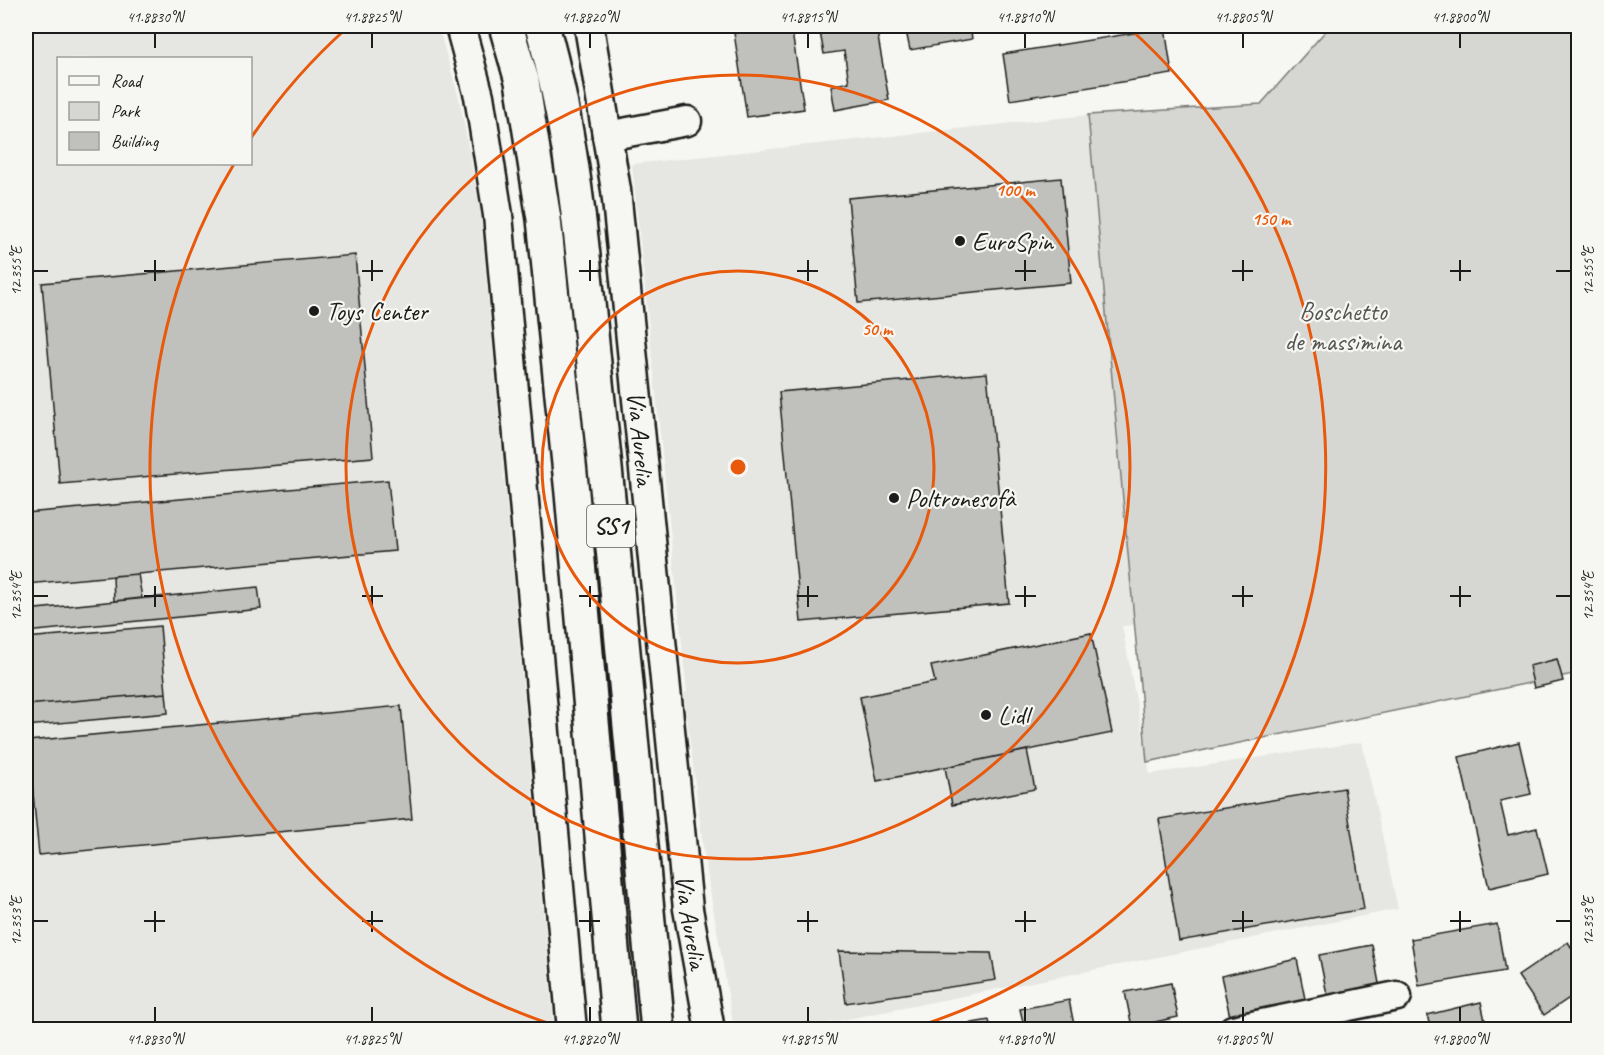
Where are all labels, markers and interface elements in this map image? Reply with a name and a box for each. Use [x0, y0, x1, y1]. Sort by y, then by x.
text: 41.8830°N [127, 8, 186, 27]
text: 41.8825°N [344, 8, 403, 27]
text: 41.8820°N [562, 8, 621, 27]
text: 41.8815°N [780, 8, 839, 27]
text: 41.8810°N [997, 8, 1056, 27]
text: 41.8805°N [1215, 8, 1274, 27]
text: 41.8800°N [1432, 8, 1491, 27]
legend [57, 57, 252, 165]
text: Road [111, 70, 144, 92]
text: Park [111, 100, 141, 122]
text: Building [111, 130, 160, 152]
text: 100 m [996, 179, 1036, 201]
text: 150 m [1252, 208, 1292, 230]
place label: EuroSpin [972, 225, 1054, 258]
marker: EuroSpin [953, 234, 967, 248]
text: 12.355°E [7, 244, 26, 295]
text: 12.355°E [1579, 244, 1598, 295]
place label: Toys Center [326, 295, 429, 328]
park label: Boschetto de massimina [1285, 295, 1403, 358]
marker: Toys Center [307, 304, 321, 318]
text: 50 m [862, 318, 894, 340]
street label: Via Aurelia [619, 390, 662, 490]
centre of rings [728, 457, 748, 477]
place label: Poltronesofà [906, 482, 1017, 515]
marker: Poltronesofà [887, 491, 901, 505]
road number: SS1 [587, 505, 635, 547]
text: 12.354°E [7, 569, 26, 620]
text: 12.354°E [1579, 569, 1598, 620]
place label: Lidl [998, 699, 1033, 732]
marker: Lidl [979, 708, 993, 722]
street label: Via Aurelia [668, 873, 715, 974]
text: 12.353°E [7, 894, 26, 945]
text: 12.353°E [1579, 894, 1598, 945]
text: 41.8830°N [127, 1030, 186, 1049]
text: 41.8825°N [344, 1030, 403, 1049]
text: 41.8820°N [562, 1030, 621, 1049]
text: 41.8815°N [780, 1030, 839, 1049]
text: 41.8810°N [997, 1030, 1056, 1049]
text: 41.8805°N [1215, 1030, 1274, 1049]
text: 41.8800°N [1432, 1030, 1491, 1049]

